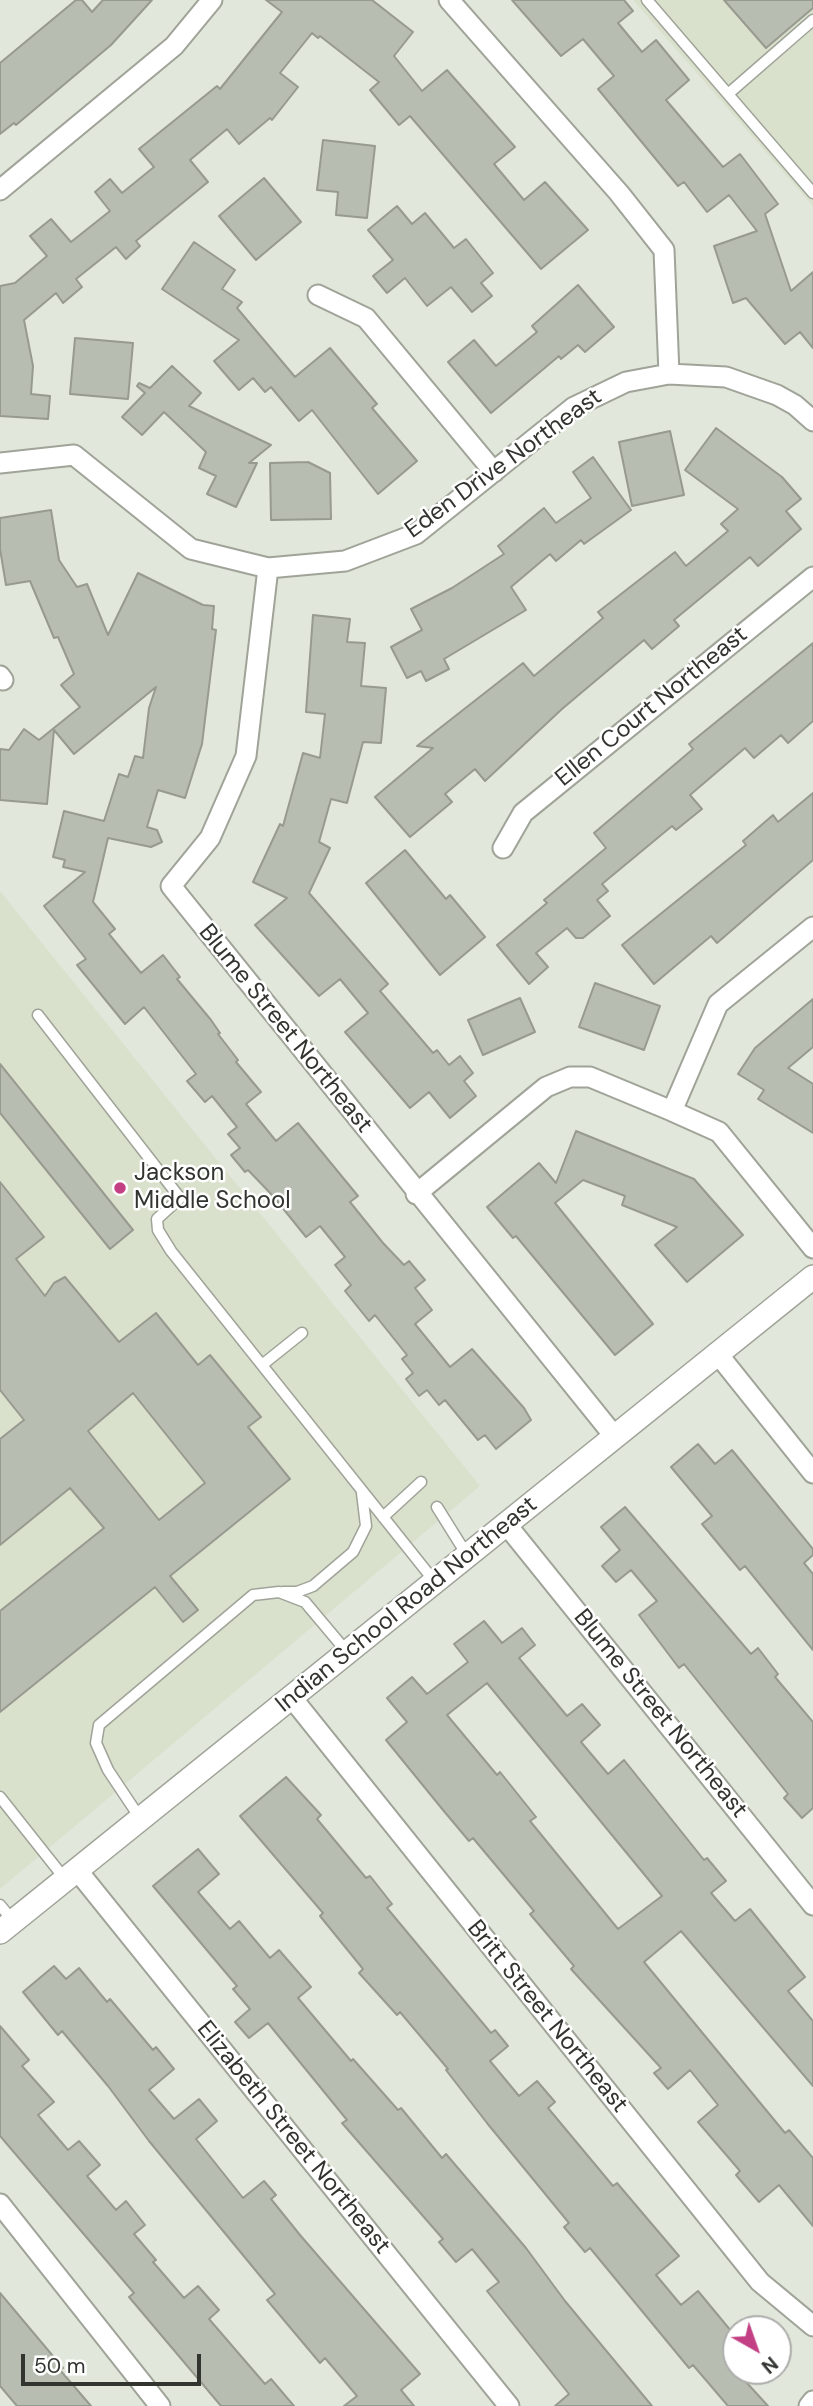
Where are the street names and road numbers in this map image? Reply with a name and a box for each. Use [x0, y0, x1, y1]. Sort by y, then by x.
street label: Eden Drive Northeast [400, 383, 608, 545]
street label: Ellen Court Northeast [550, 621, 754, 793]
street label: Blume Street Northeast [192, 919, 378, 1139]
street label: Indian School Road Northeast [271, 1491, 543, 1719]
street label: Blume Street Northeast [567, 1604, 753, 1824]
street label: Britt Street Northeast [461, 1915, 633, 2119]
street label: Elizabeth Street Northeast [190, 2016, 396, 2260]

